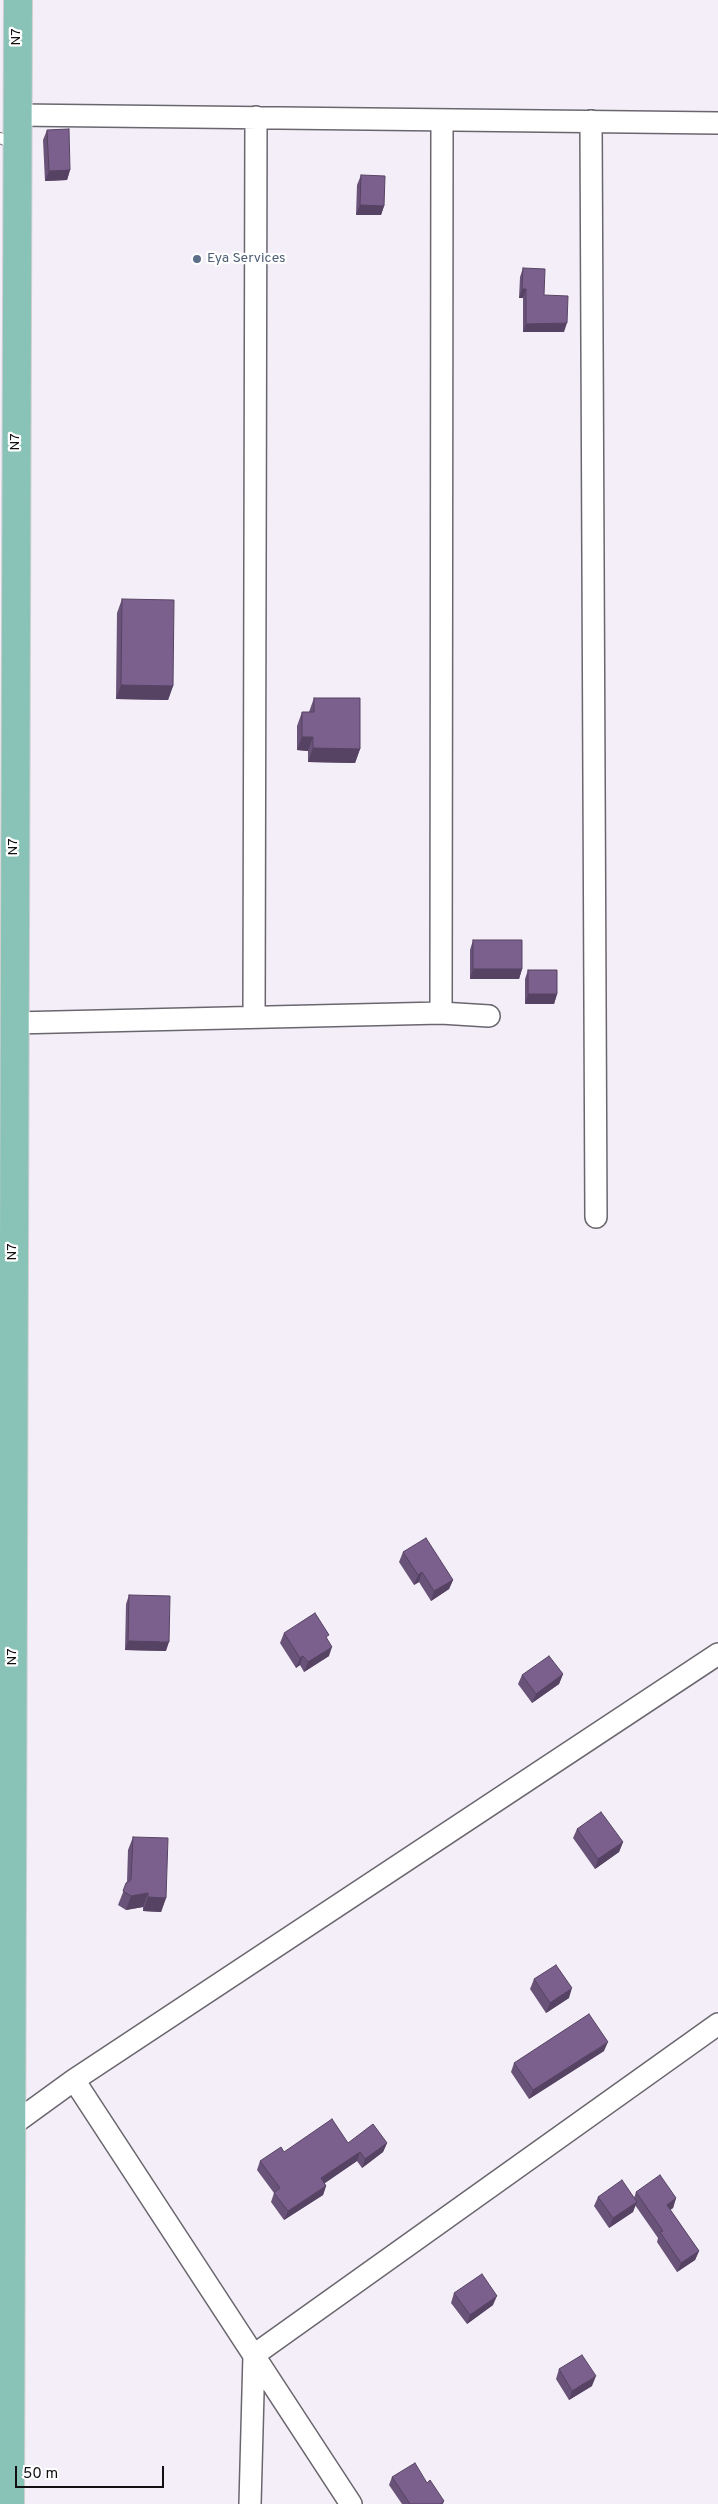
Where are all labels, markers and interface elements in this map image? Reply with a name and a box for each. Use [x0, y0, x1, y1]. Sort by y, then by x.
street label: N7 [9, 28, 25, 46]
place label: Eya Services [207, 251, 286, 267]
marker: Eya Services [191, 253, 203, 265]
street label: N7 [8, 433, 24, 451]
street label: N7 [6, 838, 22, 856]
street label: N7 [5, 1243, 21, 1261]
street label: N7 [5, 1648, 21, 1666]
scale bar [18, 2456, 166, 2488]
text: 50 m [23, 2465, 58, 2484]

